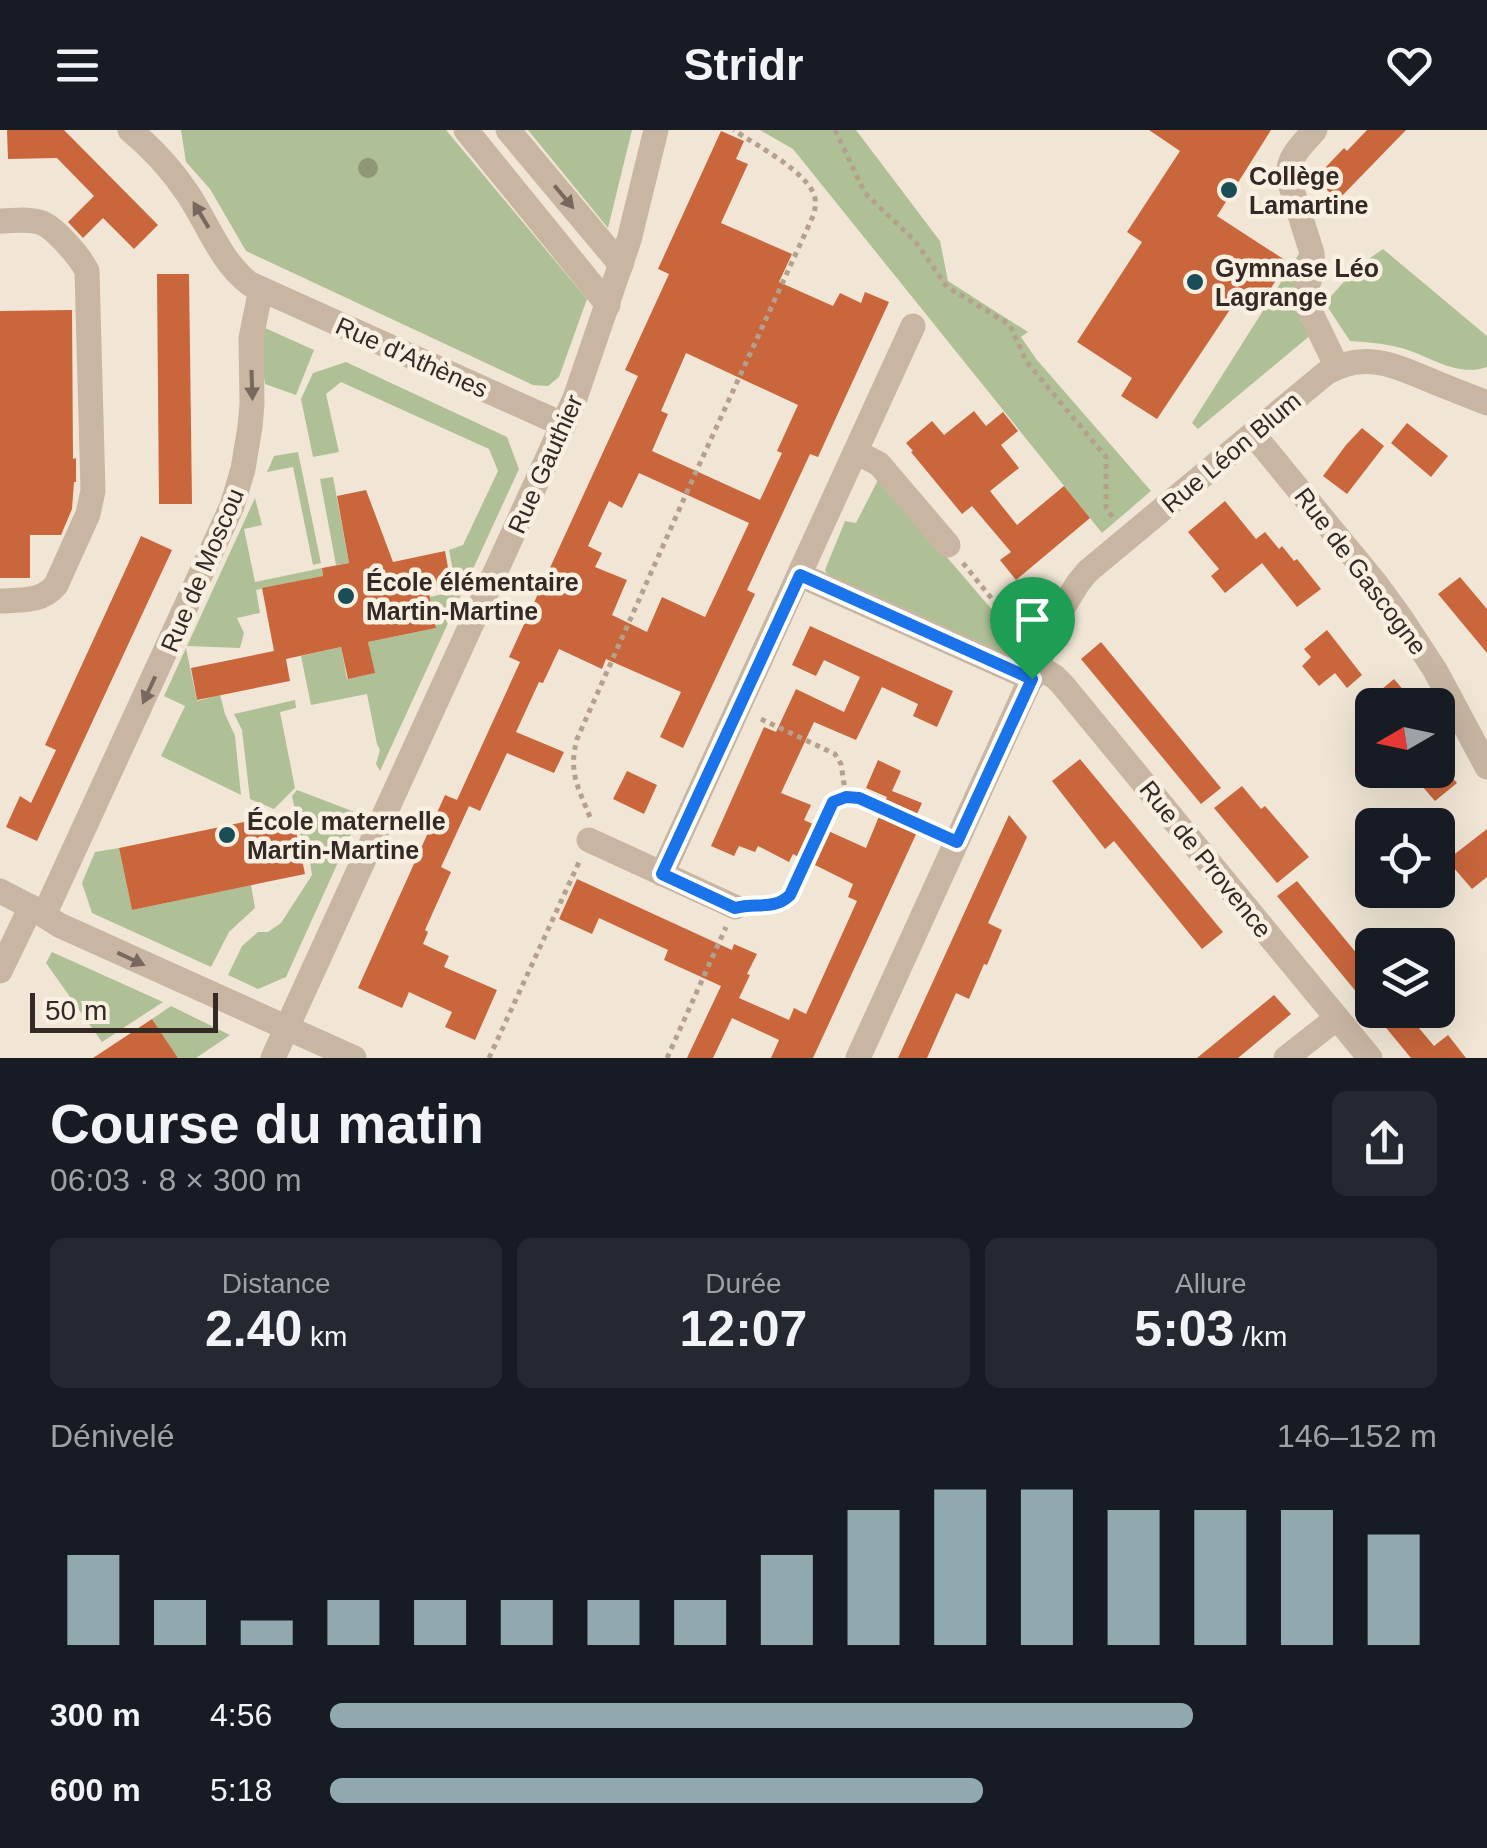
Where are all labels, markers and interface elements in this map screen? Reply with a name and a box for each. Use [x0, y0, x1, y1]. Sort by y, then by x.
icon: menu [50, 38, 105, 93]
icon: heart [1382, 38, 1437, 93]
text: Stridr [683, 39, 804, 90]
place label: Collège Lamartine [1249, 162, 1369, 219]
marker: Collège Lamartine [1218, 179, 1240, 201]
one-way arrow [553, 185, 575, 210]
one-way arrow [193, 201, 210, 229]
place label: Gymnase Léo Lagrange [1215, 254, 1379, 311]
marker: Gymnase Léo Lagrange [1184, 271, 1206, 293]
street label: Rue d'Athènes [332, 311, 492, 403]
one-way arrow [244, 370, 260, 401]
street label: Rue Léon Blum [1156, 386, 1306, 518]
street label: Rue Gauthier [502, 390, 588, 538]
street label: Rue de Gascogne [1289, 482, 1433, 660]
street label: Rue de Moscou [155, 484, 249, 656]
place label: École élémentaire Martin-Martine [366, 568, 579, 625]
pin [990, 577, 1075, 680]
marker: École élémentaire Martin-Martine [335, 585, 357, 607]
icon: arrive [1005, 592, 1060, 647]
one-way arrow [141, 676, 158, 705]
north arrow [1355, 688, 1455, 788]
map controls [1355, 688, 1455, 1028]
street label: Rue de Provence [1134, 775, 1278, 943]
place label: École maternelle Martin-Martine [247, 807, 446, 864]
button: locate [1355, 808, 1455, 908]
marker: École maternelle Martin-Martine [216, 824, 238, 846]
button: layers [1355, 928, 1455, 1028]
one-way arrow [117, 950, 146, 967]
scale bar [30, 988, 218, 1033]
text: 50 m [45, 995, 107, 1026]
button: share [1332, 1091, 1437, 1196]
text: Course du matin [50, 1093, 484, 1155]
text: 06:03 · 8 × 300 m [50, 1162, 302, 1198]
text: Distance [222, 1268, 331, 1299]
text: Durée [705, 1268, 782, 1299]
text: Allure [1175, 1268, 1247, 1299]
text: 2.40 [205, 1301, 302, 1357]
text: 12:07 [680, 1301, 807, 1357]
text: 5:03 [1134, 1301, 1234, 1357]
text: km [302, 1321, 347, 1352]
text: /km [1234, 1321, 1287, 1352]
text: Dénivelé [50, 1418, 175, 1454]
text: 146–152 m [1277, 1418, 1437, 1454]
text: 300 m [50, 1697, 141, 1733]
text: 4:56 [210, 1697, 272, 1733]
text: 600 m [50, 1772, 141, 1808]
text: 5:18 [210, 1772, 272, 1808]

